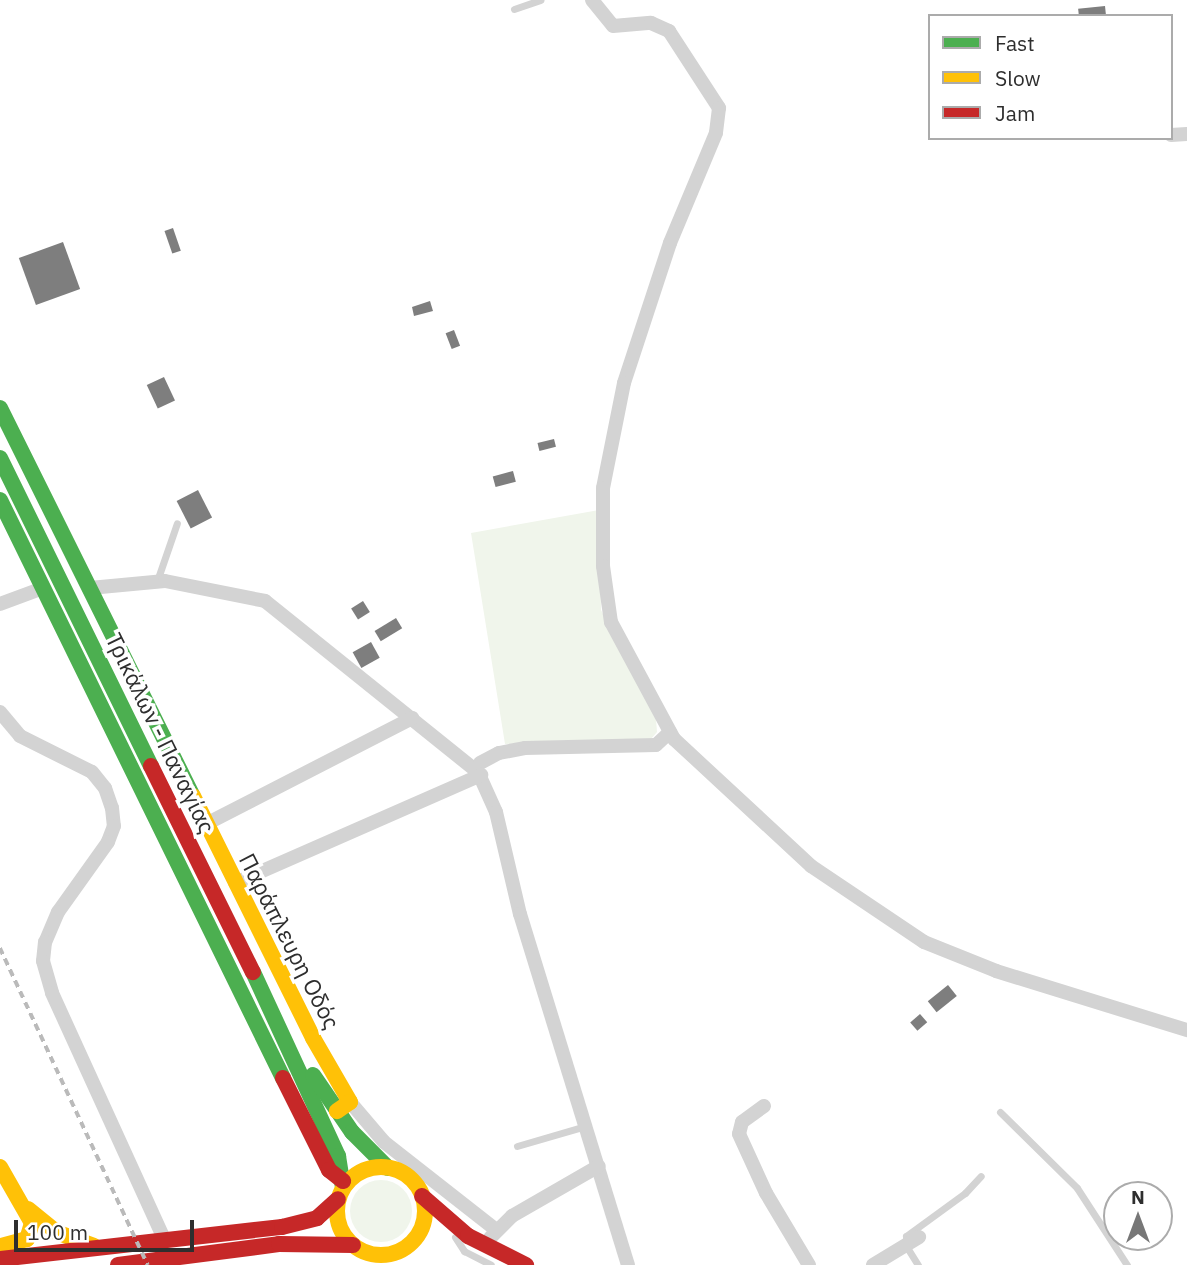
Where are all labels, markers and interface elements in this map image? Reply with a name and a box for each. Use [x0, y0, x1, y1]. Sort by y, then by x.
legend [928, 14, 1173, 140]
text: Fast [995, 29, 1035, 57]
text: Slow [995, 64, 1041, 92]
text: Jam [995, 99, 1035, 127]
street label: Τρικάλων - Παναγίας [101, 628, 221, 838]
street label: Παράπλευρη Οδός [234, 849, 346, 1033]
north arrow [1103, 1181, 1173, 1251]
text: N [1131, 1185, 1145, 1209]
scale bar [18, 1206, 198, 1250]
text: 100 m [27, 1218, 88, 1246]

